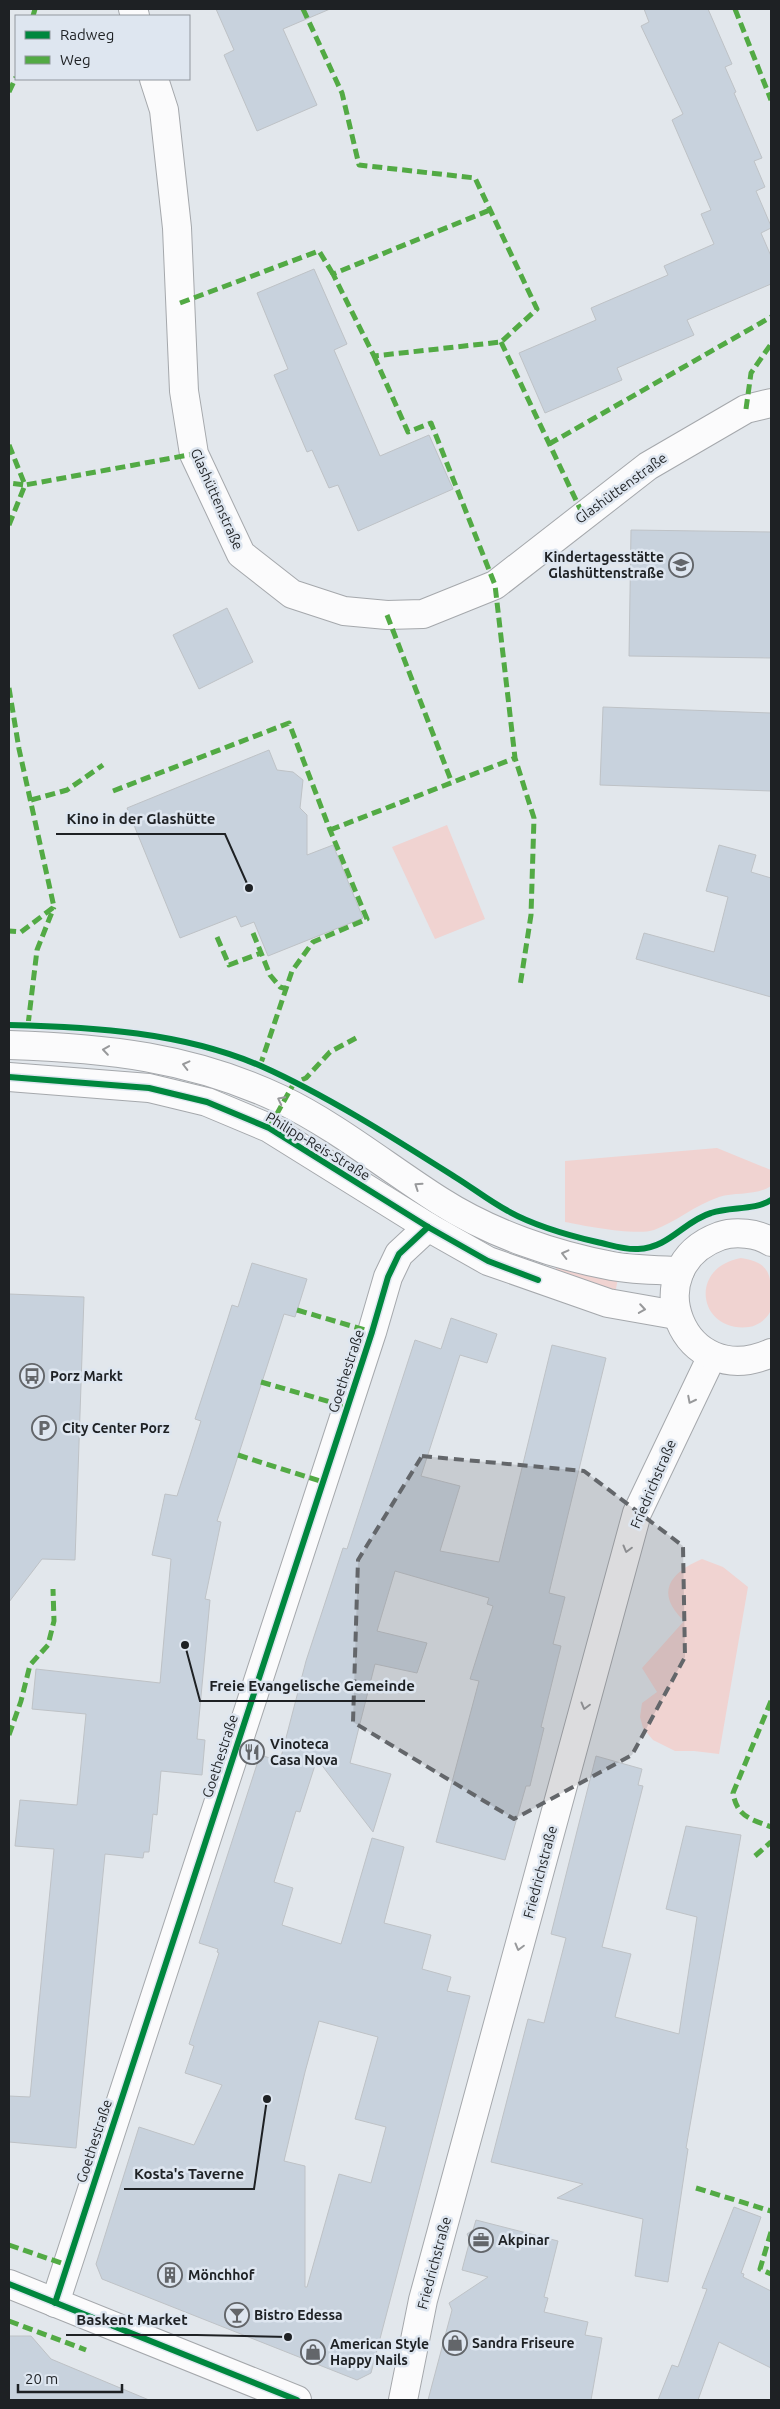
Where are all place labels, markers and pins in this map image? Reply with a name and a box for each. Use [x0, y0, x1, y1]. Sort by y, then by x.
place label: Kindertagesstätte Glashüttenstraße [544, 549, 664, 581]
school or university icon: Kindertagesstätte Glashüttenstraße [668, 552, 694, 578]
callout: Kino in der Glashütte [56, 804, 225, 834]
bus stop icon: Porz Markt [19, 1363, 45, 1389]
place label: Porz Markt [50, 1368, 123, 1384]
parking icon: City Center Porz [31, 1415, 57, 1441]
place label: City Center Porz [62, 1420, 170, 1436]
callout: Freie Evangelische Gemeinde [200, 1671, 425, 1701]
place label: Vinoteca Casa Nova [270, 1736, 338, 1768]
restaurant icon: Vinoteca Casa Nova [239, 1739, 265, 1765]
callout: Kosta's Taverne [124, 2159, 254, 2189]
office icon: Akpinar [468, 2227, 494, 2253]
place label: Akpinar [498, 2232, 550, 2248]
building icon: Mönchhof [157, 2262, 183, 2288]
place label: Mönchhof [188, 2267, 255, 2283]
bar icon: Bistro Edessa [224, 2302, 250, 2328]
callout: Baskent Market [66, 2305, 197, 2335]
place label: Bistro Edessa [254, 2307, 343, 2323]
shop icon: Sandra Friseure [442, 2330, 468, 2356]
place label: Sandra Friseure [472, 2335, 575, 2351]
place label: American Style Happy Nails [330, 2336, 429, 2368]
shop icon: American Style Happy Nails [300, 2339, 326, 2365]

